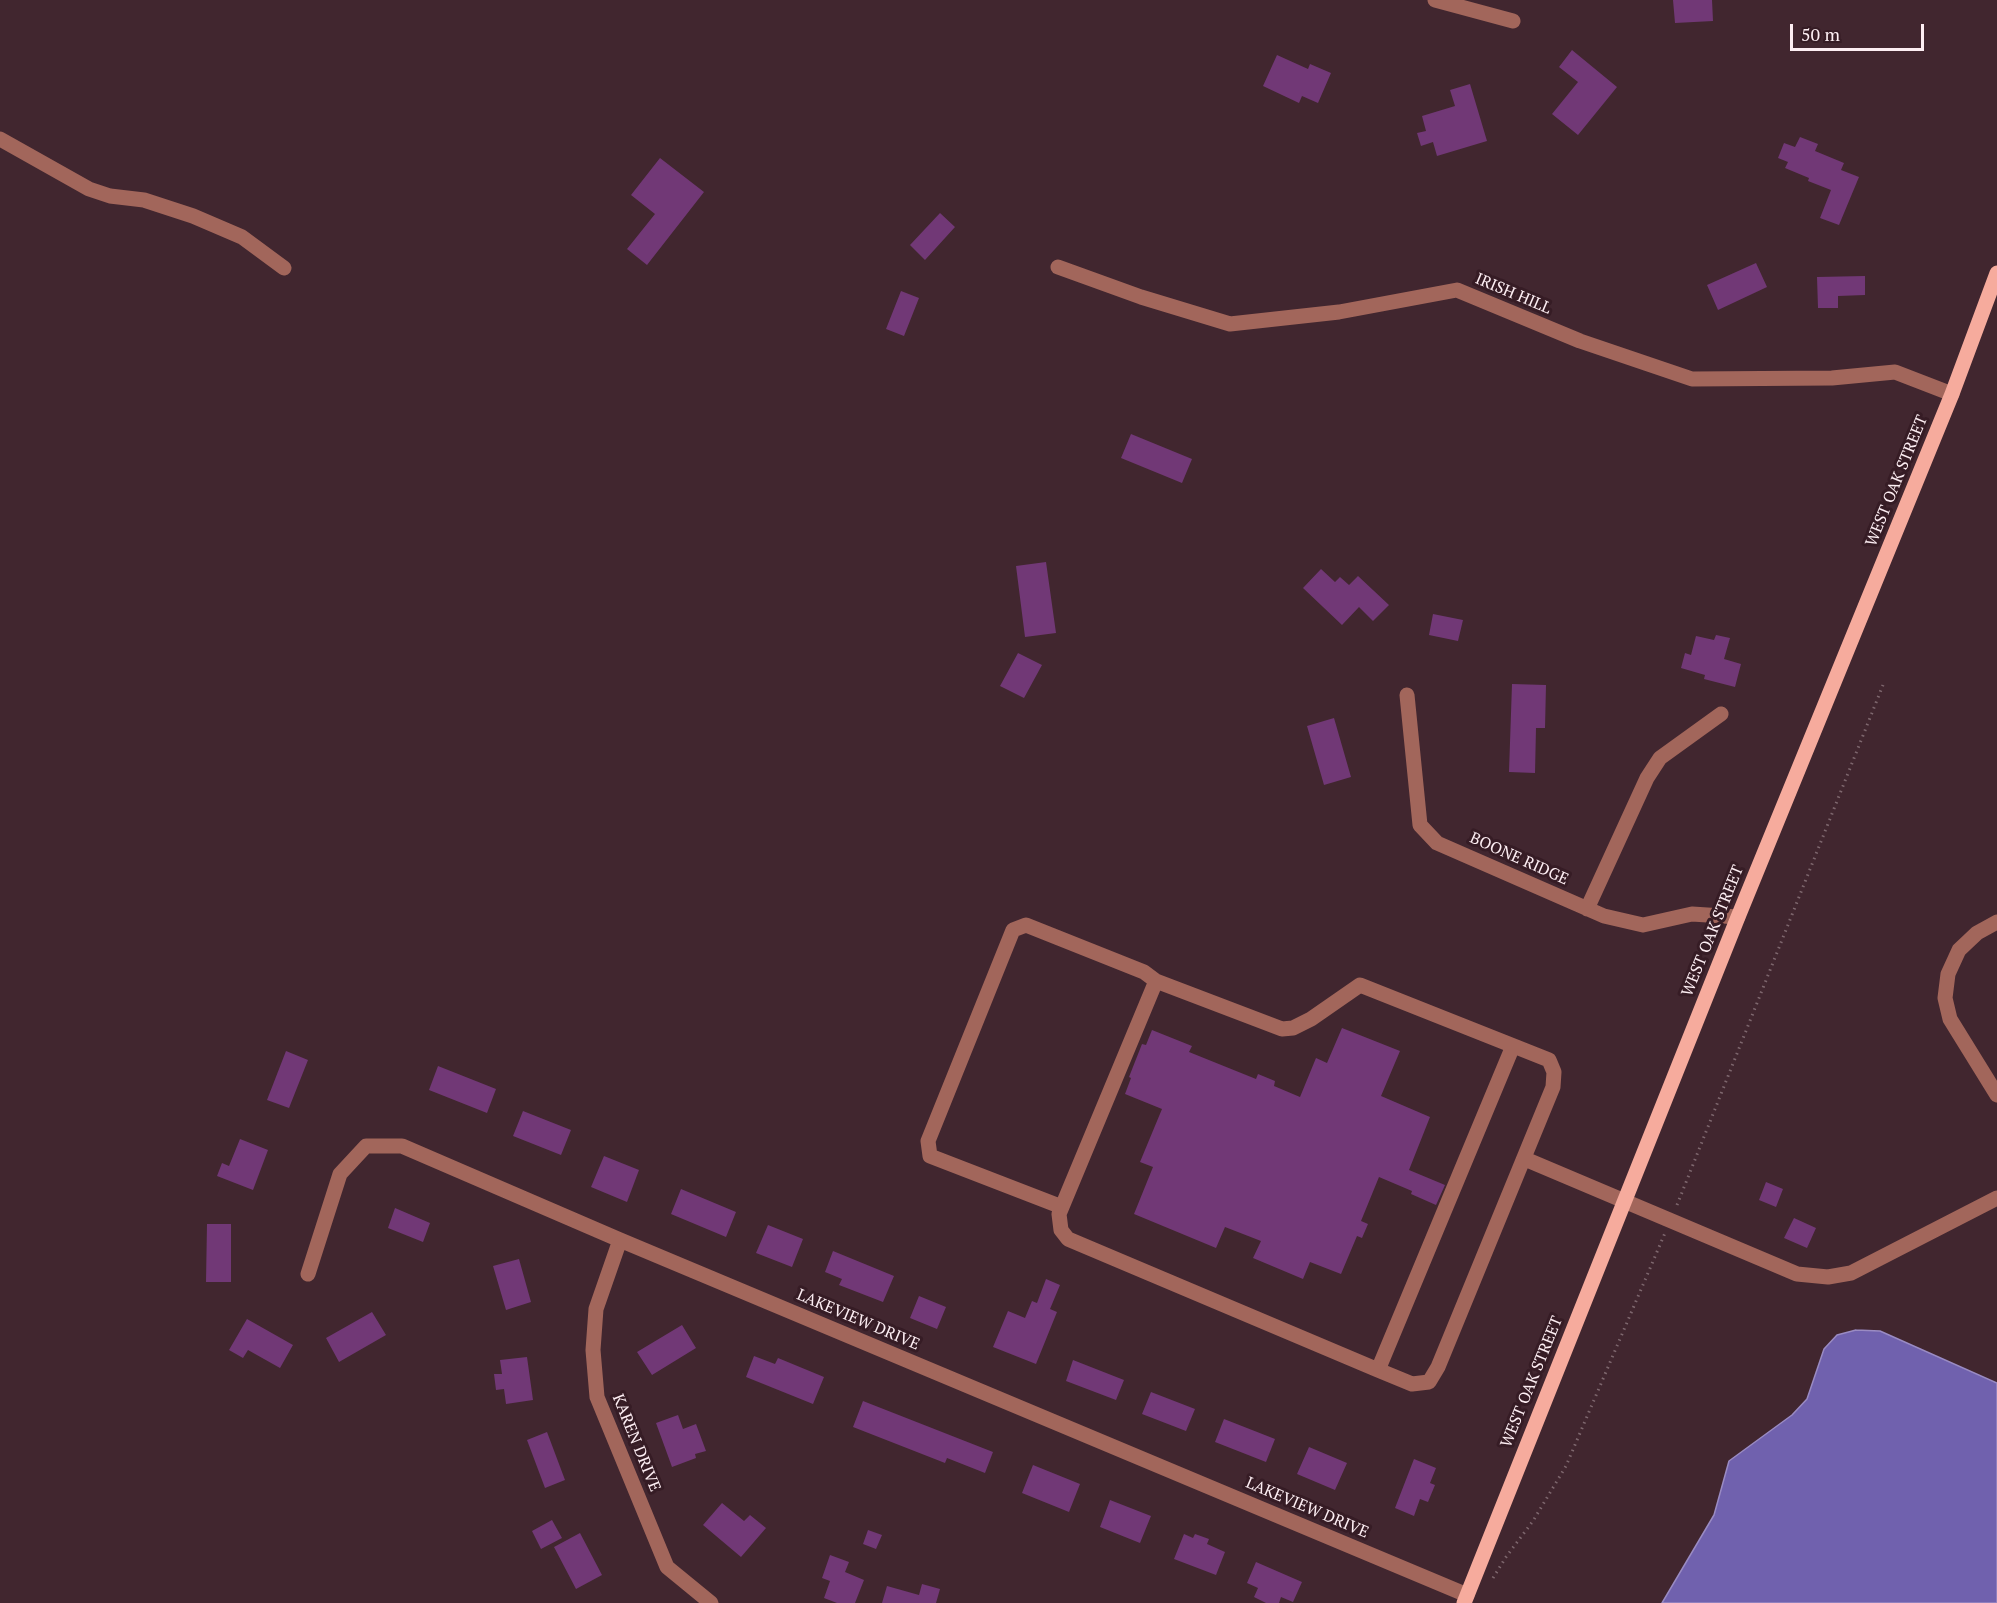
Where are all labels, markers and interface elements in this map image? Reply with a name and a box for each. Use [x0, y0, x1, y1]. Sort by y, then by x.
scale bar [1793, 12, 1926, 50]
text: 50 m [1801, 22, 1840, 46]
street label: IRISH HILL [1472, 269, 1554, 319]
street label: WEST OAK STREET [1862, 413, 1932, 549]
street label: BOONE RIDGE [1467, 829, 1571, 889]
street label: WEST OAK STREET [1678, 863, 1748, 999]
street label: LAKEVIEW DRIVE [794, 1285, 922, 1355]
street label: WEST OAK STREET [1497, 1314, 1567, 1450]
street label: KAREN DRIVE [608, 1391, 664, 1495]
street label: LAKEVIEW DRIVE [1243, 1473, 1371, 1543]

